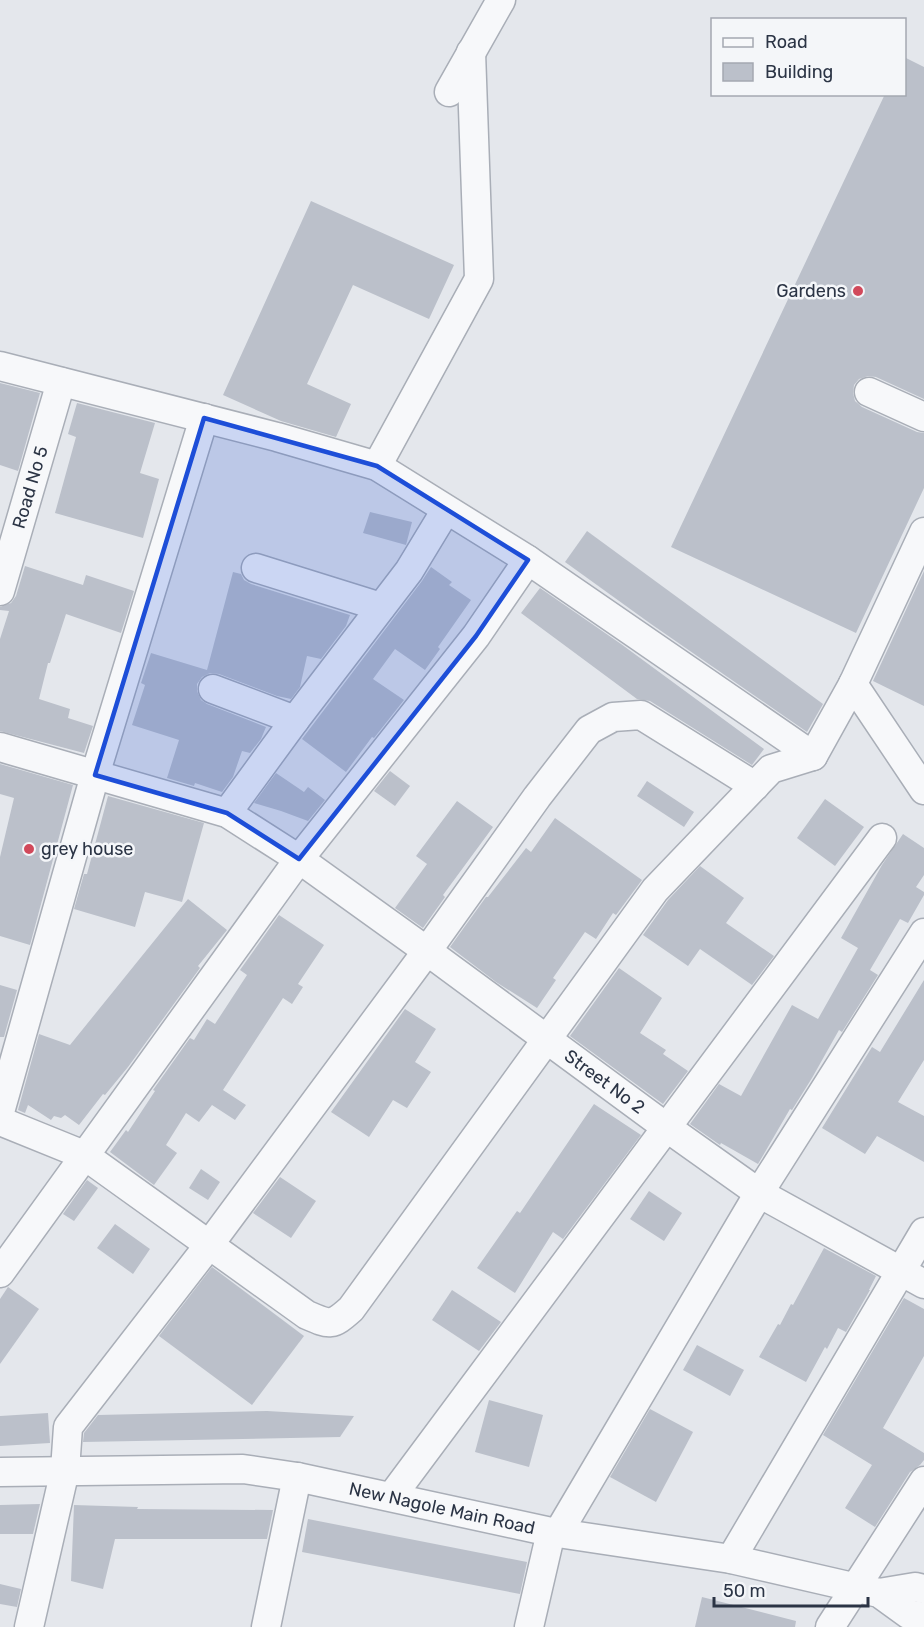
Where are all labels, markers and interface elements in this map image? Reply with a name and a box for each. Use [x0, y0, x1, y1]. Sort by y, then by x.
legend [711, 18, 906, 96]
text: Road [765, 31, 808, 53]
text: Building [765, 61, 833, 83]
place label: Gardens [776, 280, 846, 302]
marker: Gardens [851, 284, 865, 298]
street label: Road No 5 [8, 443, 53, 531]
place label: grey house [41, 838, 133, 860]
marker: grey house [22, 842, 36, 856]
street label: Street No 2 [560, 1045, 649, 1119]
street label: New Nagole Main Road [347, 1478, 537, 1539]
scale bar [714, 1570, 868, 1608]
text: 50 m [723, 1580, 766, 1602]

